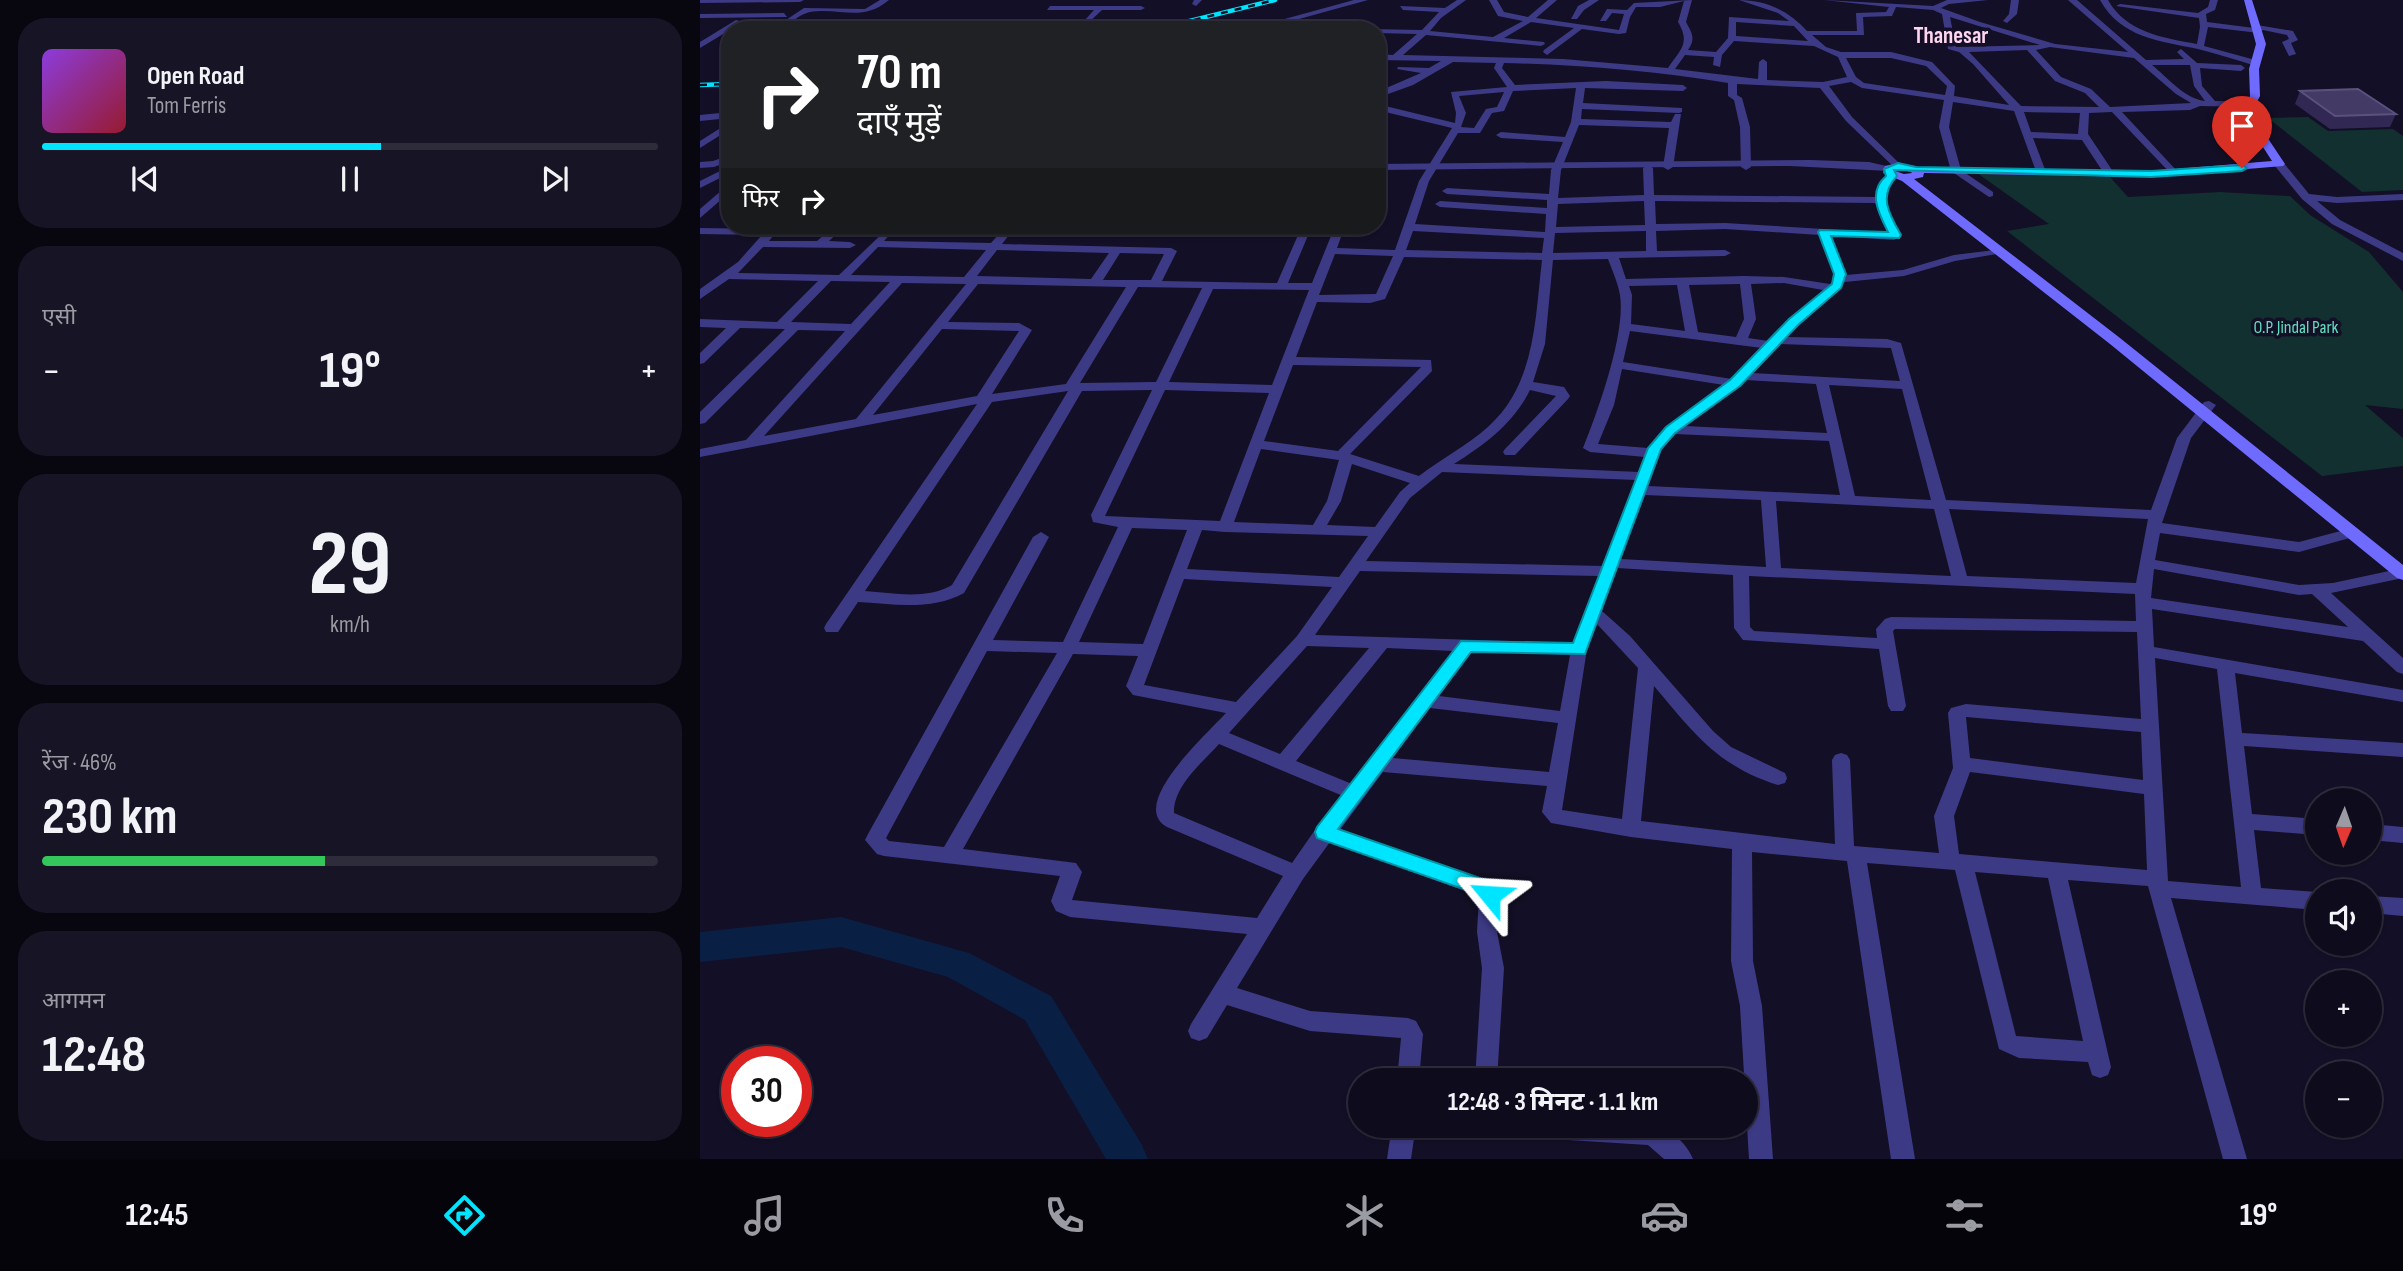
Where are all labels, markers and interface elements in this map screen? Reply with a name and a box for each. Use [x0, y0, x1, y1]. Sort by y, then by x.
district label: Thanesar [1914, 22, 1988, 50]
text: 70 m [857, 44, 942, 103]
icon: right [742, 49, 833, 140]
text: Open Road [147, 61, 244, 92]
text: Tom Ferris [147, 92, 226, 120]
pin [2212, 96, 2272, 168]
text: दाएँ मुड़ें [857, 104, 941, 143]
icon: arrive [2223, 107, 2261, 145]
icon: previous [126, 160, 164, 198]
icon: pause [331, 160, 369, 198]
icon: next [536, 160, 574, 198]
icon: right [793, 182, 831, 220]
text: फिर [742, 184, 779, 215]
text: एसी [42, 303, 76, 331]
park label: O.P. Jindal Park [2254, 317, 2339, 338]
text: 19° [319, 340, 381, 403]
text: − [42, 349, 61, 394]
text: + [639, 349, 658, 394]
text: 29 [309, 511, 392, 620]
text: km/h [330, 611, 370, 639]
text: रेंज · 46% [42, 749, 117, 777]
text: 230 km [42, 786, 177, 849]
north arrow [2305, 788, 2382, 864]
map controls [2305, 788, 2382, 1138]
position arrow [1453, 858, 1527, 932]
button: sound [2305, 879, 2382, 956]
button: + [2305, 970, 2382, 1047]
text: आगमन [42, 987, 105, 1015]
text: 12:48 [42, 1024, 146, 1087]
speed limit sign: 30 [721, 1046, 812, 1137]
button: − [2305, 1061, 2382, 1138]
text: 12:48 · 3 मिनट · 1.1 km [1448, 1087, 1658, 1118]
icon: directions [440, 1191, 489, 1240]
icon: music [740, 1191, 789, 1240]
icon: phone [1040, 1191, 1089, 1240]
icon: climate [1340, 1191, 1389, 1240]
icon: car [1640, 1191, 1689, 1240]
icon: filters [1940, 1191, 1989, 1240]
text: 12:45 [126, 1196, 189, 1235]
text: 19° [2240, 1196, 2277, 1235]

